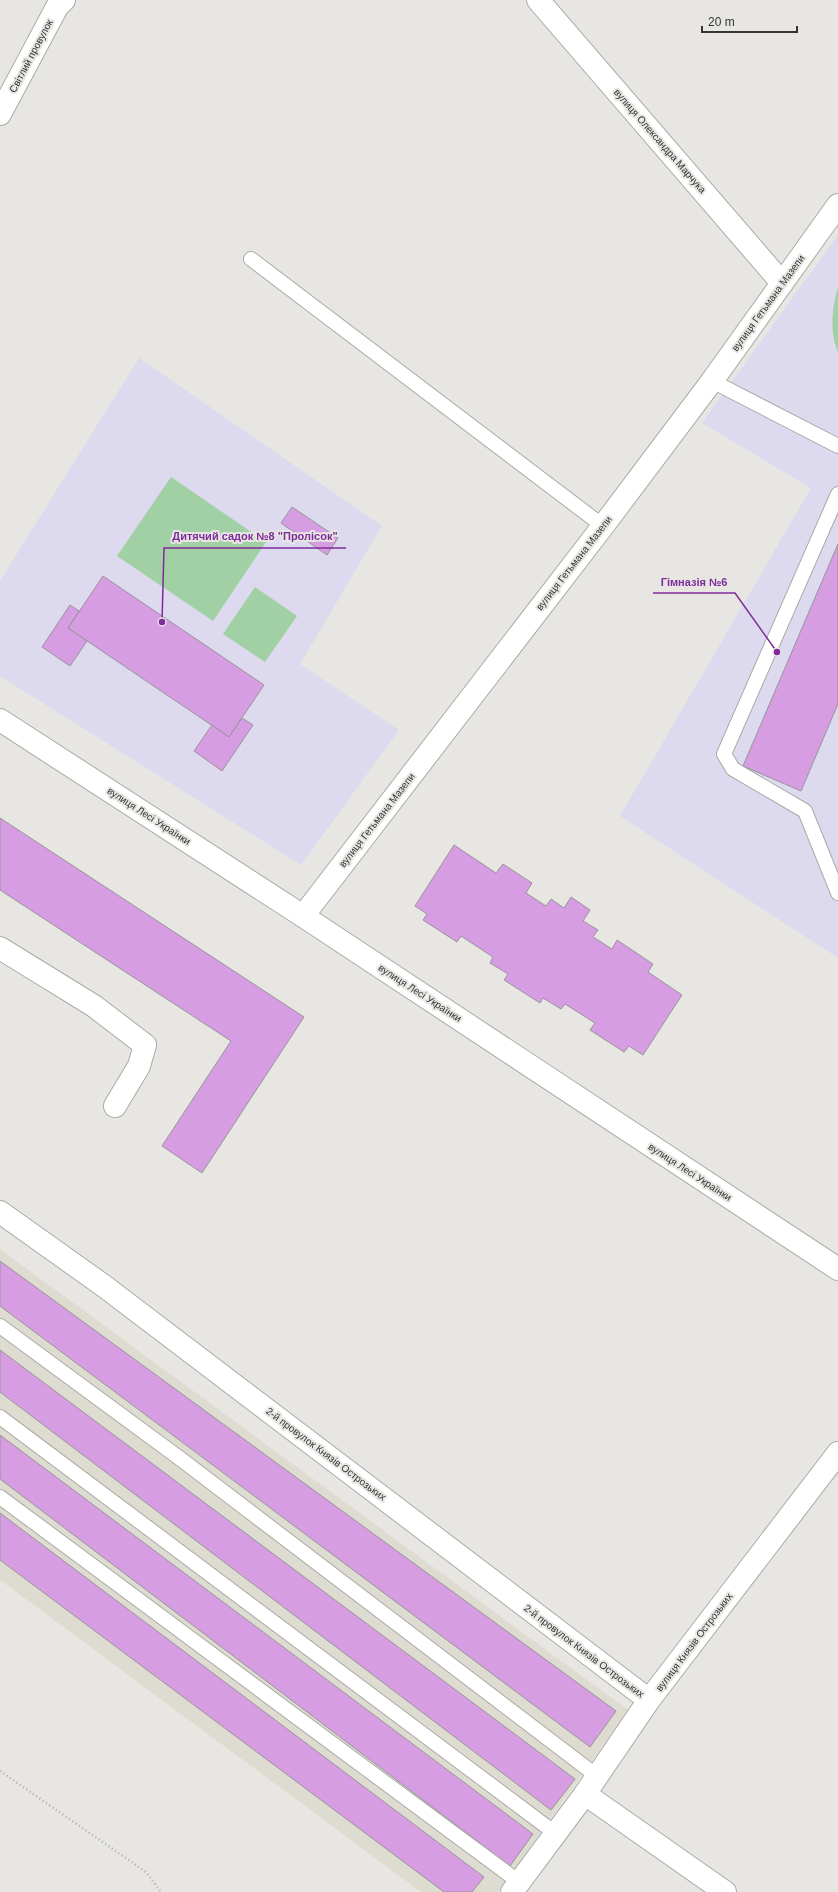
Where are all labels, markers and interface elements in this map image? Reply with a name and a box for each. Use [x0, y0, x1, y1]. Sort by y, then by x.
scale bar [702, 8, 797, 34]
text: 20 m [708, 15, 735, 29]
street label: Світлий провулок [7, 17, 55, 94]
street label: вулиця Олександра Марчука [612, 87, 708, 196]
street label: вулиця Гетьмана Мазепи [729, 253, 807, 353]
street label: вулиця Гетьмана Мазепи [534, 514, 614, 612]
callout: Дитячий садок №8 "Пролісок" [164, 525, 346, 548]
text: Дитячий садок №8 "Пролісок" [172, 530, 338, 542]
callout: Гімназія №6 [653, 570, 735, 593]
text: Гімназія №6 [661, 576, 727, 588]
street label: вулиця Гетьмана Мазепи [337, 771, 417, 869]
street label: вулиця Лесі Українки [105, 785, 193, 847]
street label: вулиця Лесі Українки [376, 962, 464, 1024]
street label: вулиця Лесі Українки [646, 1141, 734, 1203]
street label: 2-й провулок Князів Острозьких [264, 1405, 388, 1503]
street label: вулиця Князів Острозьких [653, 1591, 735, 1693]
street label: 2-й провулок Князів Острозьких [522, 1602, 646, 1700]

